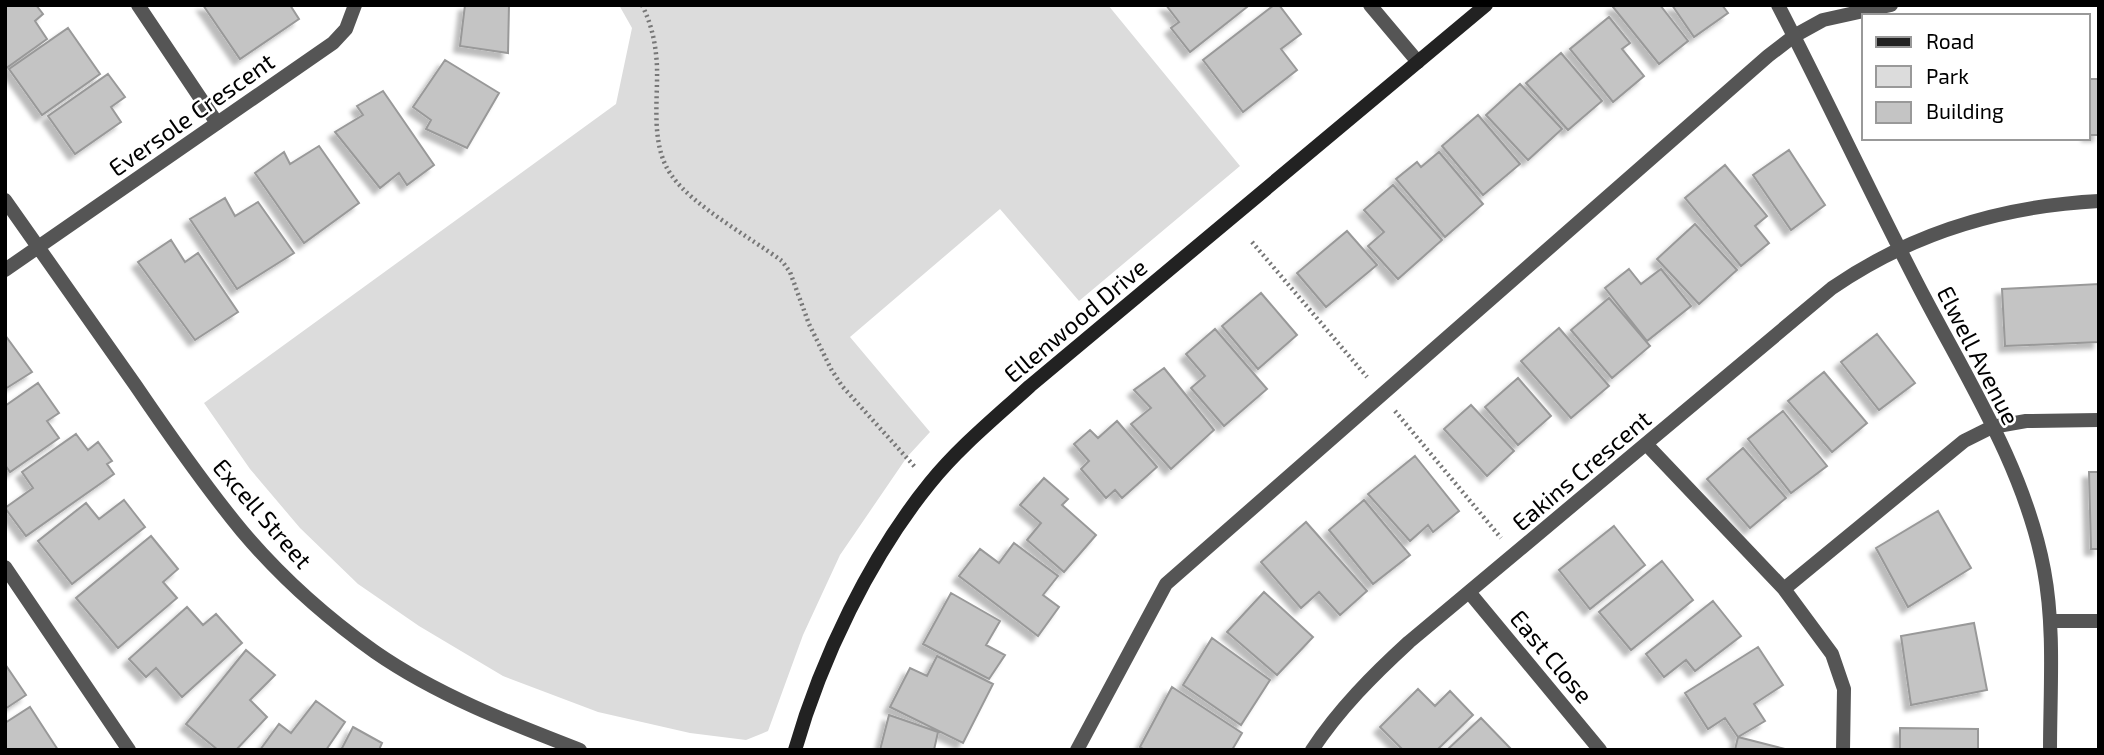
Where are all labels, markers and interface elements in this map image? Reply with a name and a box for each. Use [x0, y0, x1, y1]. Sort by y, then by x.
legend [1862, 14, 2090, 140]
text: Road [1926, 28, 1974, 53]
street label: Eversole Crescent [103, 46, 279, 182]
text: Park [1926, 63, 1969, 88]
text: Building [1926, 98, 2004, 123]
street label: Ellenwood Drive [998, 252, 1152, 388]
street label: Elwell Avenue [1932, 281, 2026, 429]
street label: Eakins Crescent [1506, 404, 1656, 536]
street label: Excell Street [207, 452, 319, 574]
street label: East Close [1505, 603, 1599, 709]

